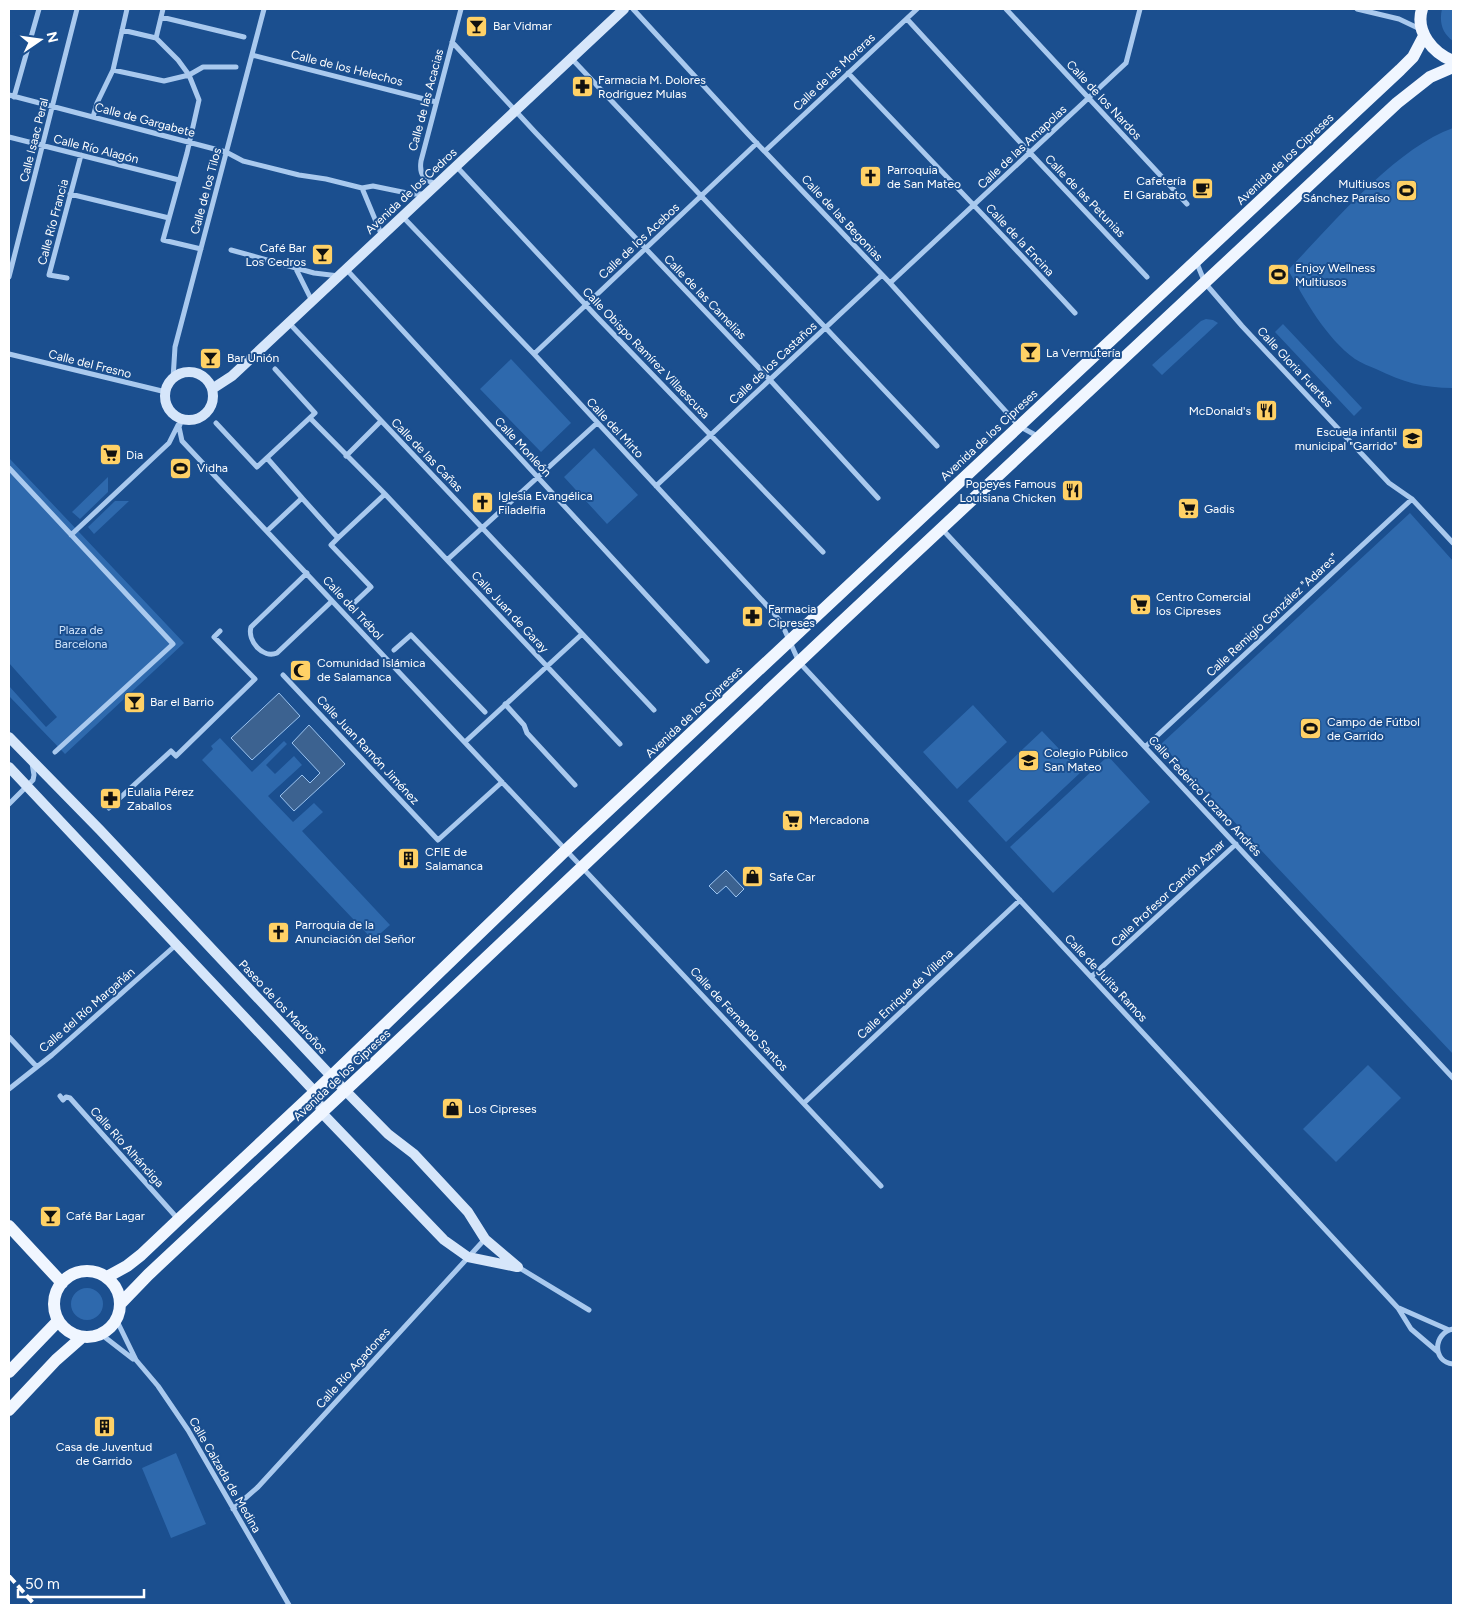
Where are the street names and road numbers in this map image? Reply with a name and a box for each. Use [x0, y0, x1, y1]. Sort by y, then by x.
street label: Calle de las Moreras [790, 30, 878, 114]
street label: Calle de los Helechos [290, 47, 405, 89]
street label: Calle de las Acacias [406, 47, 446, 153]
street label: Calle de los Nardos [1064, 57, 1145, 143]
street label: Calle Isaac Peral [17, 96, 51, 184]
street label: Calle de Gargabete [93, 100, 197, 140]
street label: Calle de las Amapolas [975, 102, 1070, 192]
street label: Avenida de los Cipreses [1233, 110, 1337, 208]
street label: Calle Río Alagón [52, 132, 140, 166]
street label: Avenida de los Cedros [362, 145, 460, 237]
street label: Calle de los Tilos [188, 146, 224, 236]
street label: Calle de las Petunias [1042, 152, 1128, 240]
street label: Calle de las Begonias [799, 172, 886, 264]
street label: Calle Río Francia [35, 177, 71, 267]
street label: Calle de los Acebos [596, 200, 682, 282]
street label: Calle de la Encina [983, 201, 1057, 279]
street label: Calle de las Camelias [661, 252, 749, 342]
street label: Calle Obispo Ramírez Villaescusa [580, 284, 712, 422]
street label: Calle de los Castaños [726, 319, 820, 407]
street label: Calle Gloria Fuertes [1254, 324, 1336, 410]
street label: Calle del Fresno [47, 347, 133, 381]
street label: Avenida de los Cipreses [937, 386, 1041, 484]
street label: Calle del Mirto [584, 395, 646, 461]
street label: Calle Monleón [492, 414, 554, 480]
street label: Calle de las Cañas [388, 415, 466, 495]
street label: Calle Remigio González "Adares" [1203, 550, 1341, 680]
street label: Calle Juan de Garay [469, 568, 552, 656]
street label: Calle del Trébol [320, 573, 386, 643]
street label: Avenida de los Cipreses [642, 663, 746, 761]
street label: Calle Juan Ramón Jiménez [314, 693, 422, 807]
street label: Calle Federico Lozano Andrés [1146, 733, 1265, 859]
street label: Calle Profesor Camón Aznar [1108, 837, 1228, 949]
street label: Calle de Julita Ramos [1062, 931, 1150, 1025]
street label: Calle Enrique de Villena [854, 946, 956, 1042]
street label: Paseo de los Madroños [236, 957, 330, 1057]
street label: Calle de Fernando Santos [687, 964, 791, 1074]
street label: Calle del Río Margañán [36, 965, 138, 1055]
street label: Avenida de los Cipreses [290, 1026, 394, 1124]
street label: Calle Río Alhándiga [87, 1104, 167, 1190]
street label: Calle Río Agadones [313, 1324, 393, 1411]
street label: Calle Calzada de Medina [186, 1415, 264, 1535]

